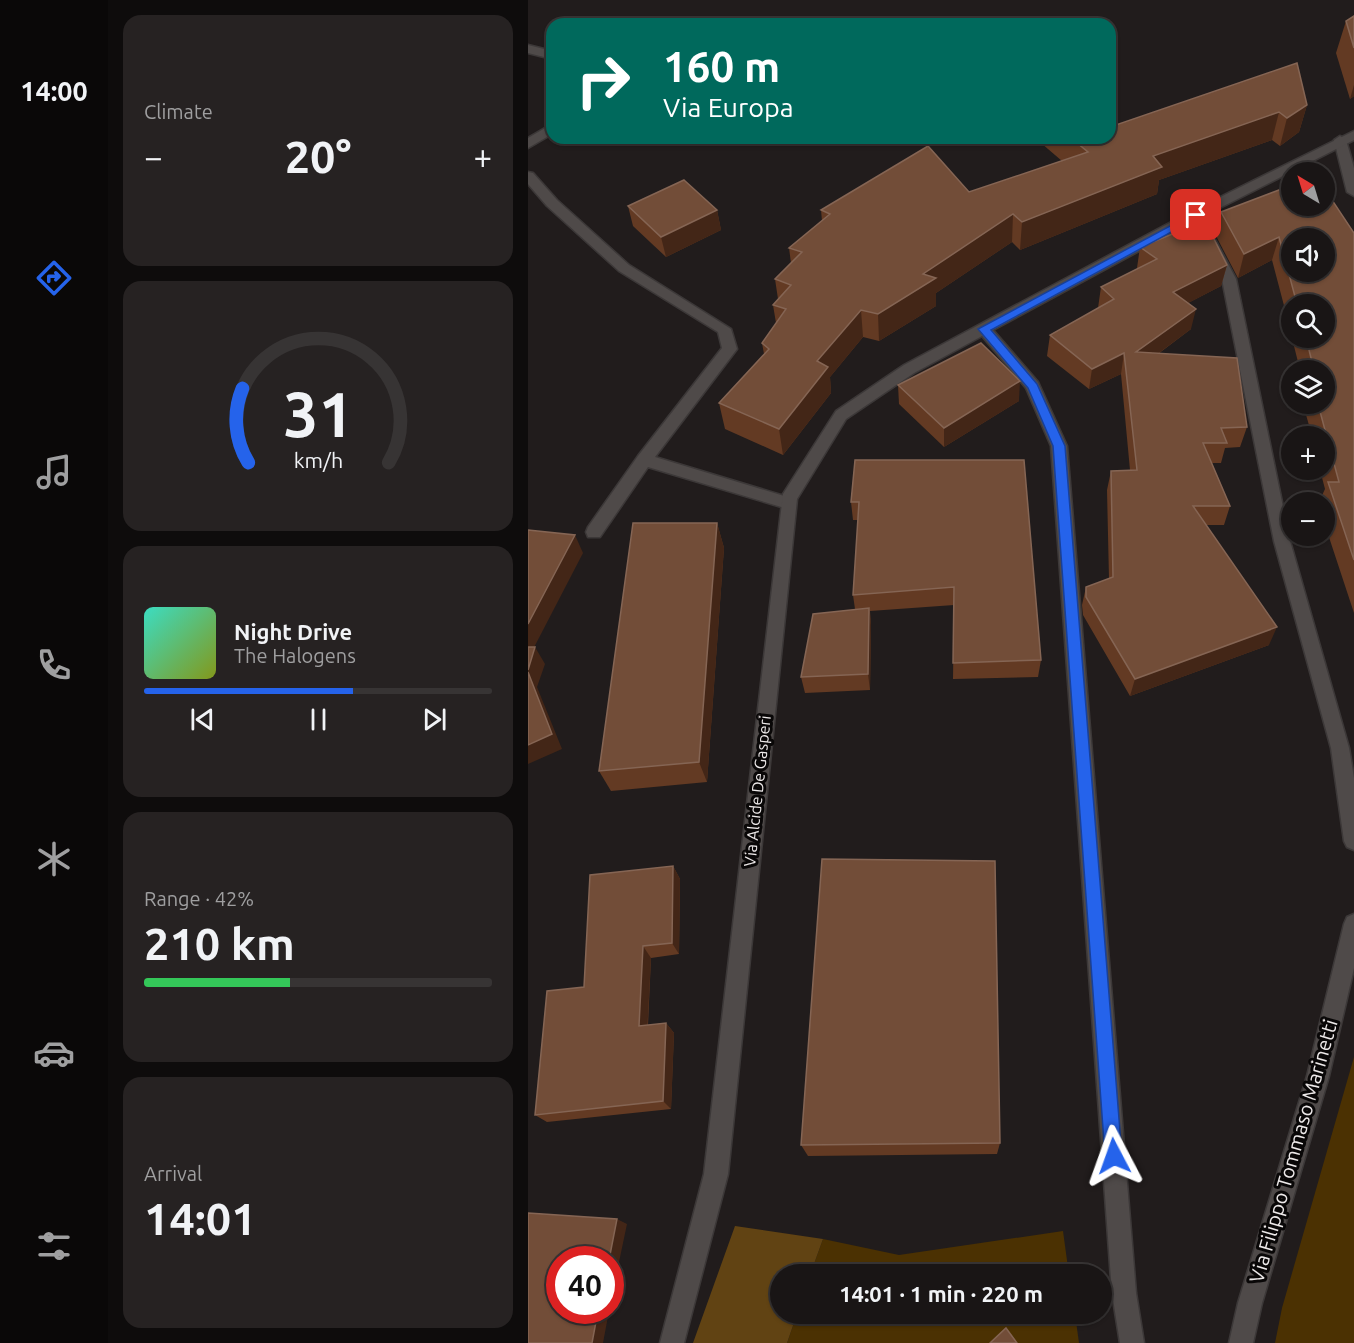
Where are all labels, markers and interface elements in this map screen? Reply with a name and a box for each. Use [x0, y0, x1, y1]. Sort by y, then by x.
icon: right [564, 42, 642, 120]
text: 160 m [663, 43, 780, 90]
text: 14:00 [20, 76, 88, 106]
text: Via Europa [663, 92, 794, 122]
text: Climate [144, 100, 213, 123]
text: 20° [285, 131, 351, 182]
text: − [144, 138, 163, 175]
text: + [473, 138, 492, 175]
north arrow [1281, 162, 1335, 216]
map controls [1281, 162, 1335, 546]
pin [1170, 189, 1221, 240]
icon: arrive [1179, 198, 1212, 231]
button: sound [1281, 228, 1335, 282]
icon: directions [33, 257, 75, 299]
button: search [1281, 294, 1335, 348]
button: layers [1281, 360, 1335, 414]
text: 31 [283, 379, 353, 449]
button: + [1281, 426, 1335, 480]
text: km/h [293, 448, 343, 472]
icon: music [33, 451, 75, 493]
button: − [1281, 492, 1335, 546]
text: Night Drive [234, 619, 352, 644]
icon: phone [33, 644, 75, 686]
text: The Halogens [234, 644, 356, 667]
icon: previous [186, 703, 219, 736]
icon: pause [302, 703, 335, 736]
icon: next [418, 703, 451, 736]
street label: Via Alcide De Gasperi [740, 715, 774, 867]
icon: climate [33, 838, 75, 880]
text: Range · 42% [144, 887, 254, 910]
text: 210 km [144, 918, 295, 969]
street label: Via Filippo Tommaso Marinetti [1244, 1017, 1342, 1285]
icon: car [33, 1032, 75, 1074]
position arrow [1082, 1124, 1146, 1188]
text: Arrival [144, 1162, 202, 1185]
text: 14:01 [144, 1193, 257, 1244]
icon: filters [33, 1225, 75, 1267]
speed limit sign: 40 [546, 1246, 624, 1324]
text: 14:01 · 1 min · 220 m [839, 1281, 1043, 1306]

